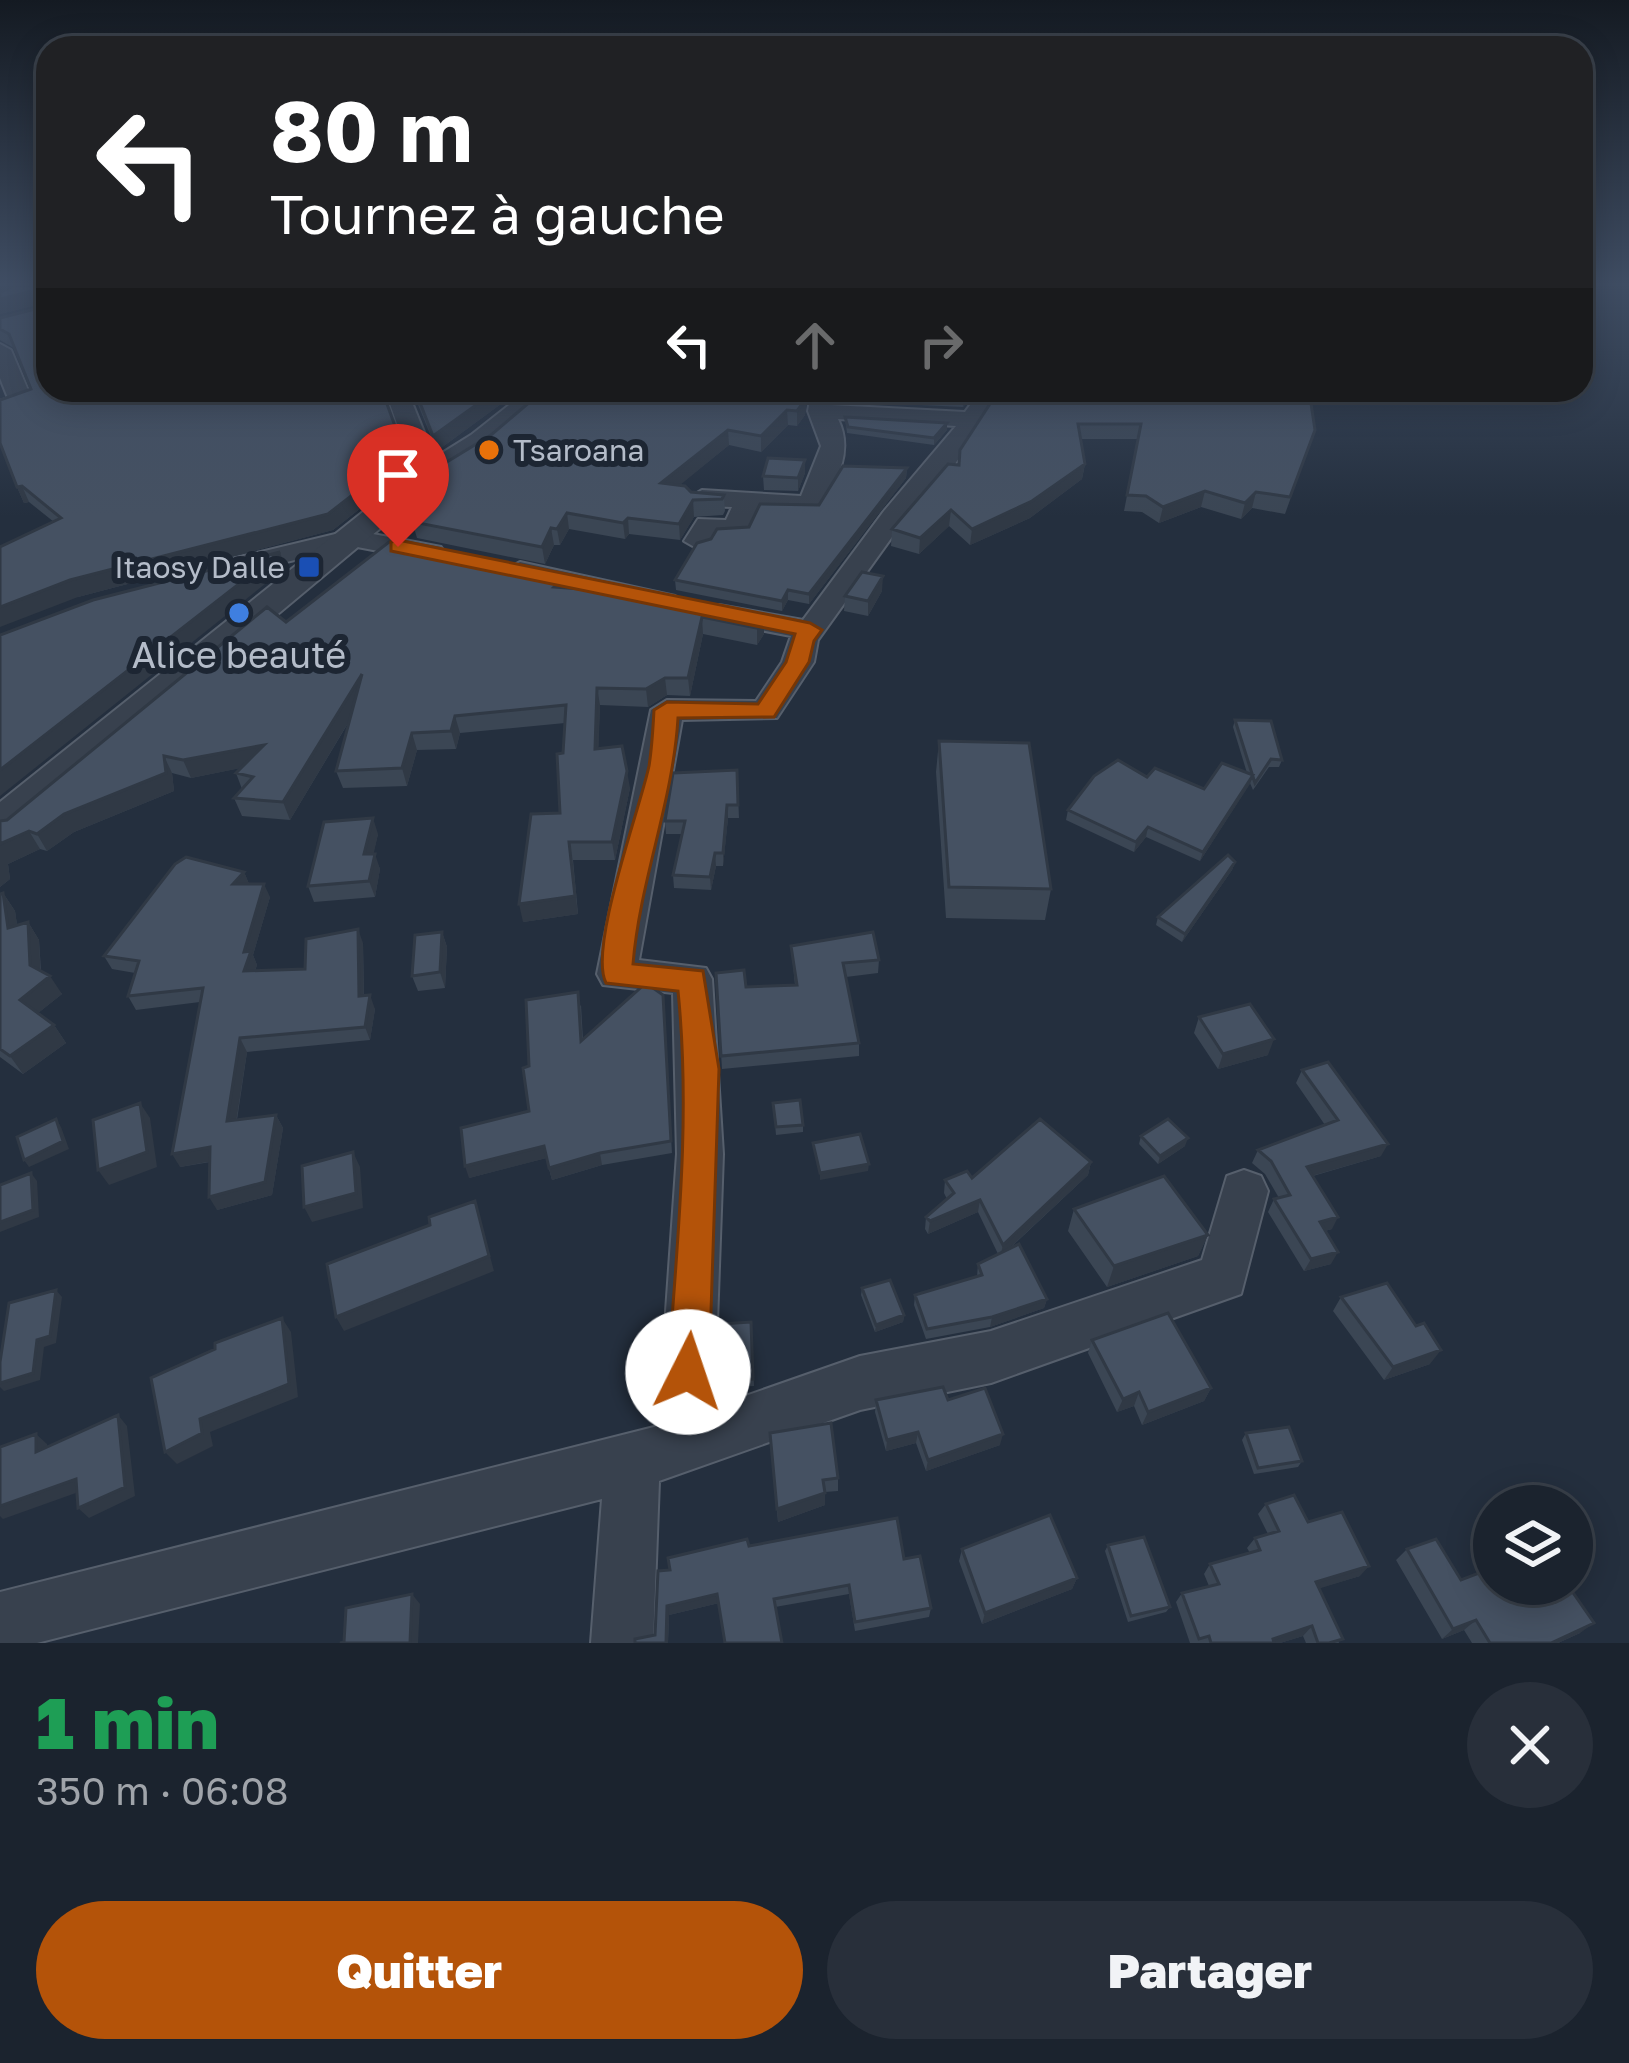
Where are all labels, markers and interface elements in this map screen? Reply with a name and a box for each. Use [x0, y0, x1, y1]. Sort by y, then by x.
text: 80 m [270, 80, 473, 180]
icon: left [72, 84, 228, 240]
text: Tournez à gauche [270, 181, 725, 246]
icon: left [656, 312, 722, 378]
icon: ahead [782, 312, 848, 378]
icon: right [908, 312, 974, 378]
pin [347, 424, 449, 547]
place label: Tsaroana [513, 432, 644, 468]
marker: Tsaroana [476, 437, 502, 463]
icon: arrive [365, 442, 431, 508]
place label: Itaosy Dalle [114, 549, 285, 585]
marker: Itaosy Dalle [296, 554, 322, 580]
marker: Alice beauté [226, 600, 252, 626]
place label: Alice beauté [132, 633, 346, 676]
position arrow [625, 1309, 751, 1435]
map controls [1473, 1485, 1593, 1605]
button: layers [1473, 1485, 1593, 1605]
text: 1 min [36, 1678, 219, 1765]
button: close [1467, 1682, 1593, 1808]
text: 350 m · 06:08 [36, 1767, 289, 1814]
button: Quitter [36, 1901, 803, 2039]
button: Partager [827, 1901, 1593, 2039]

